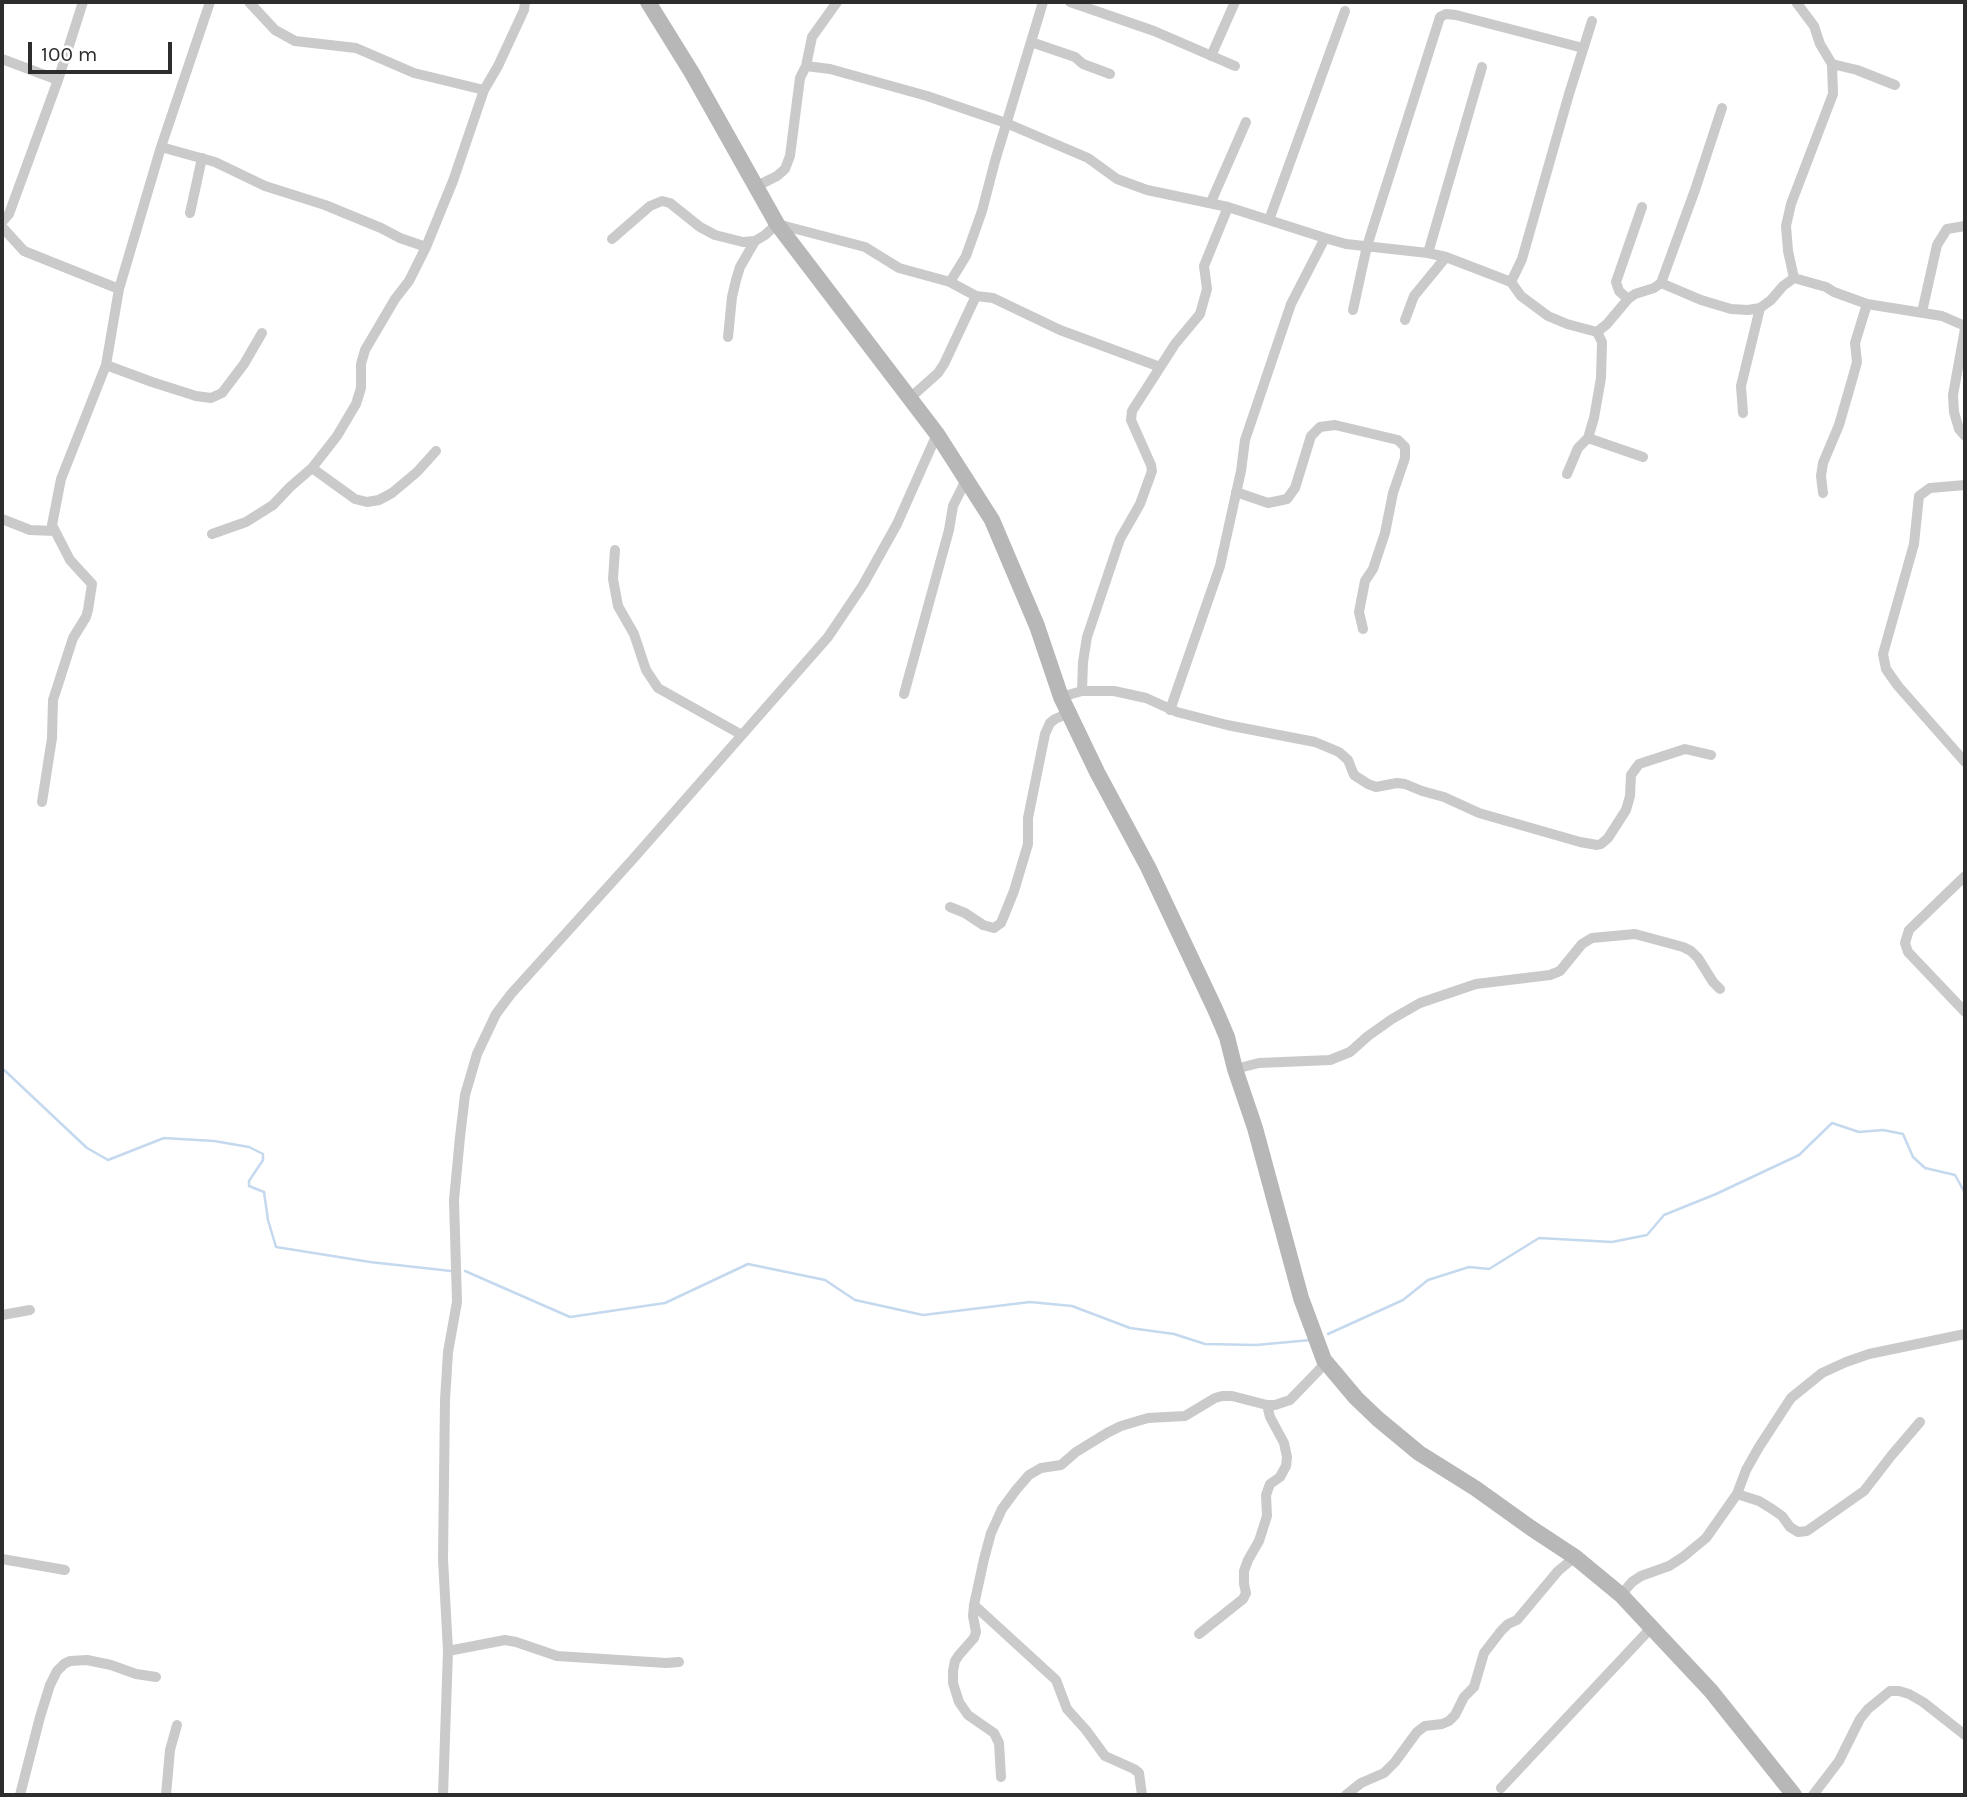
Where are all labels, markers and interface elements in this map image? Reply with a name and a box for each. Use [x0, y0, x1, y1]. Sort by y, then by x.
scale bar [32, 28, 175, 72]
text: 100 m [41, 42, 98, 66]

